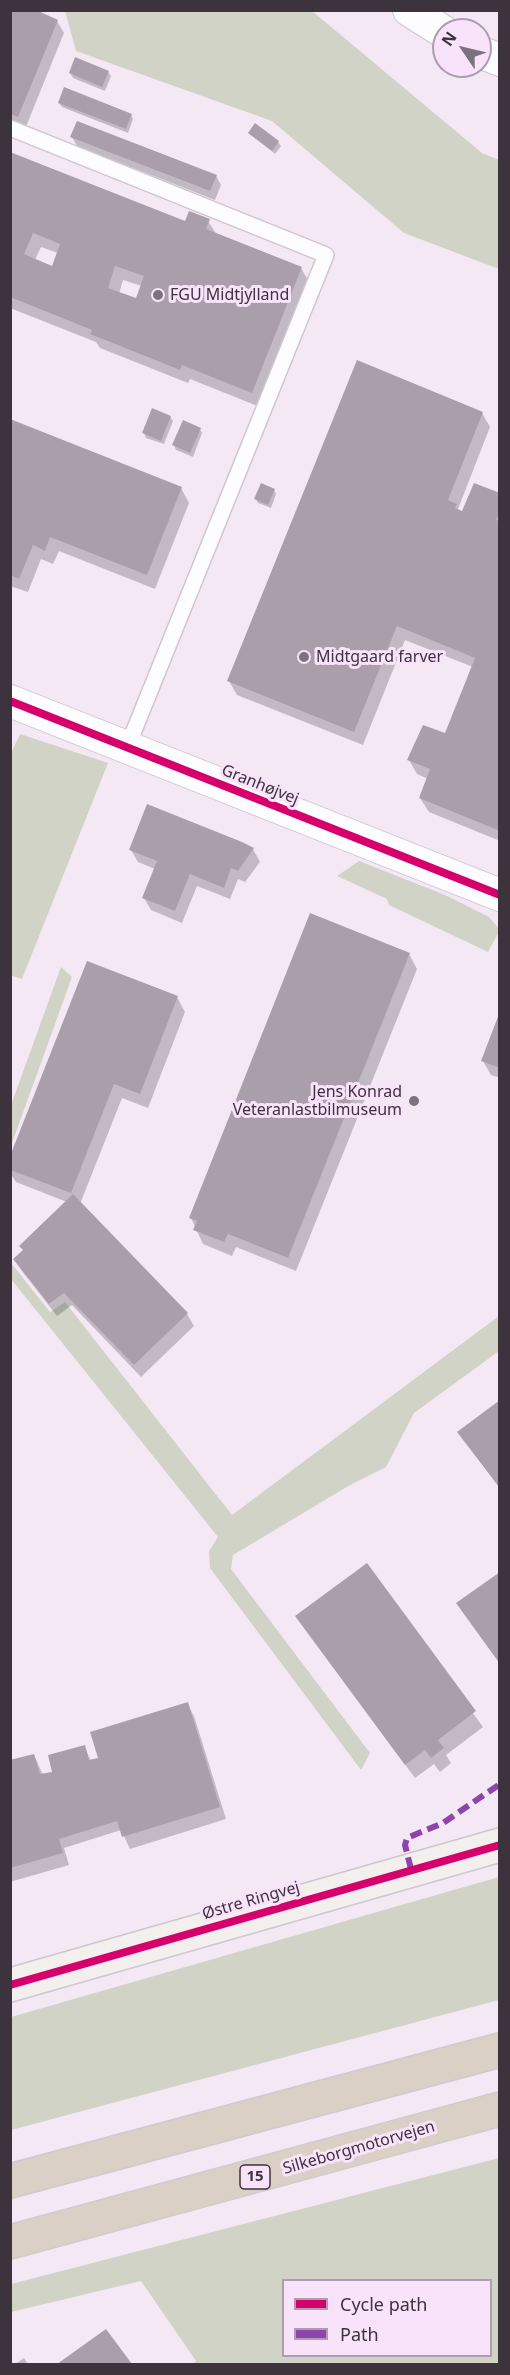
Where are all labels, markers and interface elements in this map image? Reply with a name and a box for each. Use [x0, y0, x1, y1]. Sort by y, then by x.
north arrow [432, 18, 492, 78]
text: N [436, 27, 462, 50]
place label: FGU Midtjylland [170, 285, 289, 305]
marker: FGU Midtjylland [151, 288, 165, 302]
place label: Midtgaard farver [316, 647, 443, 667]
marker: Midtgaard farver [297, 650, 311, 664]
street label: Granhøjvej [218, 761, 302, 809]
place label: Jens Konrad Veteranlastbilmuseum [233, 1082, 402, 1120]
marker: Jens Konrad Veteranlastbilmuseum [407, 1094, 421, 1108]
street label: Østre Ringvej [200, 1878, 302, 1924]
street label: Silkeborgmotorvejen [281, 2117, 437, 2179]
road number: 15 [240, 2165, 270, 2189]
legend [282, 2279, 492, 2357]
text: Cycle path [340, 2292, 427, 2316]
text: Path [340, 2322, 379, 2346]

